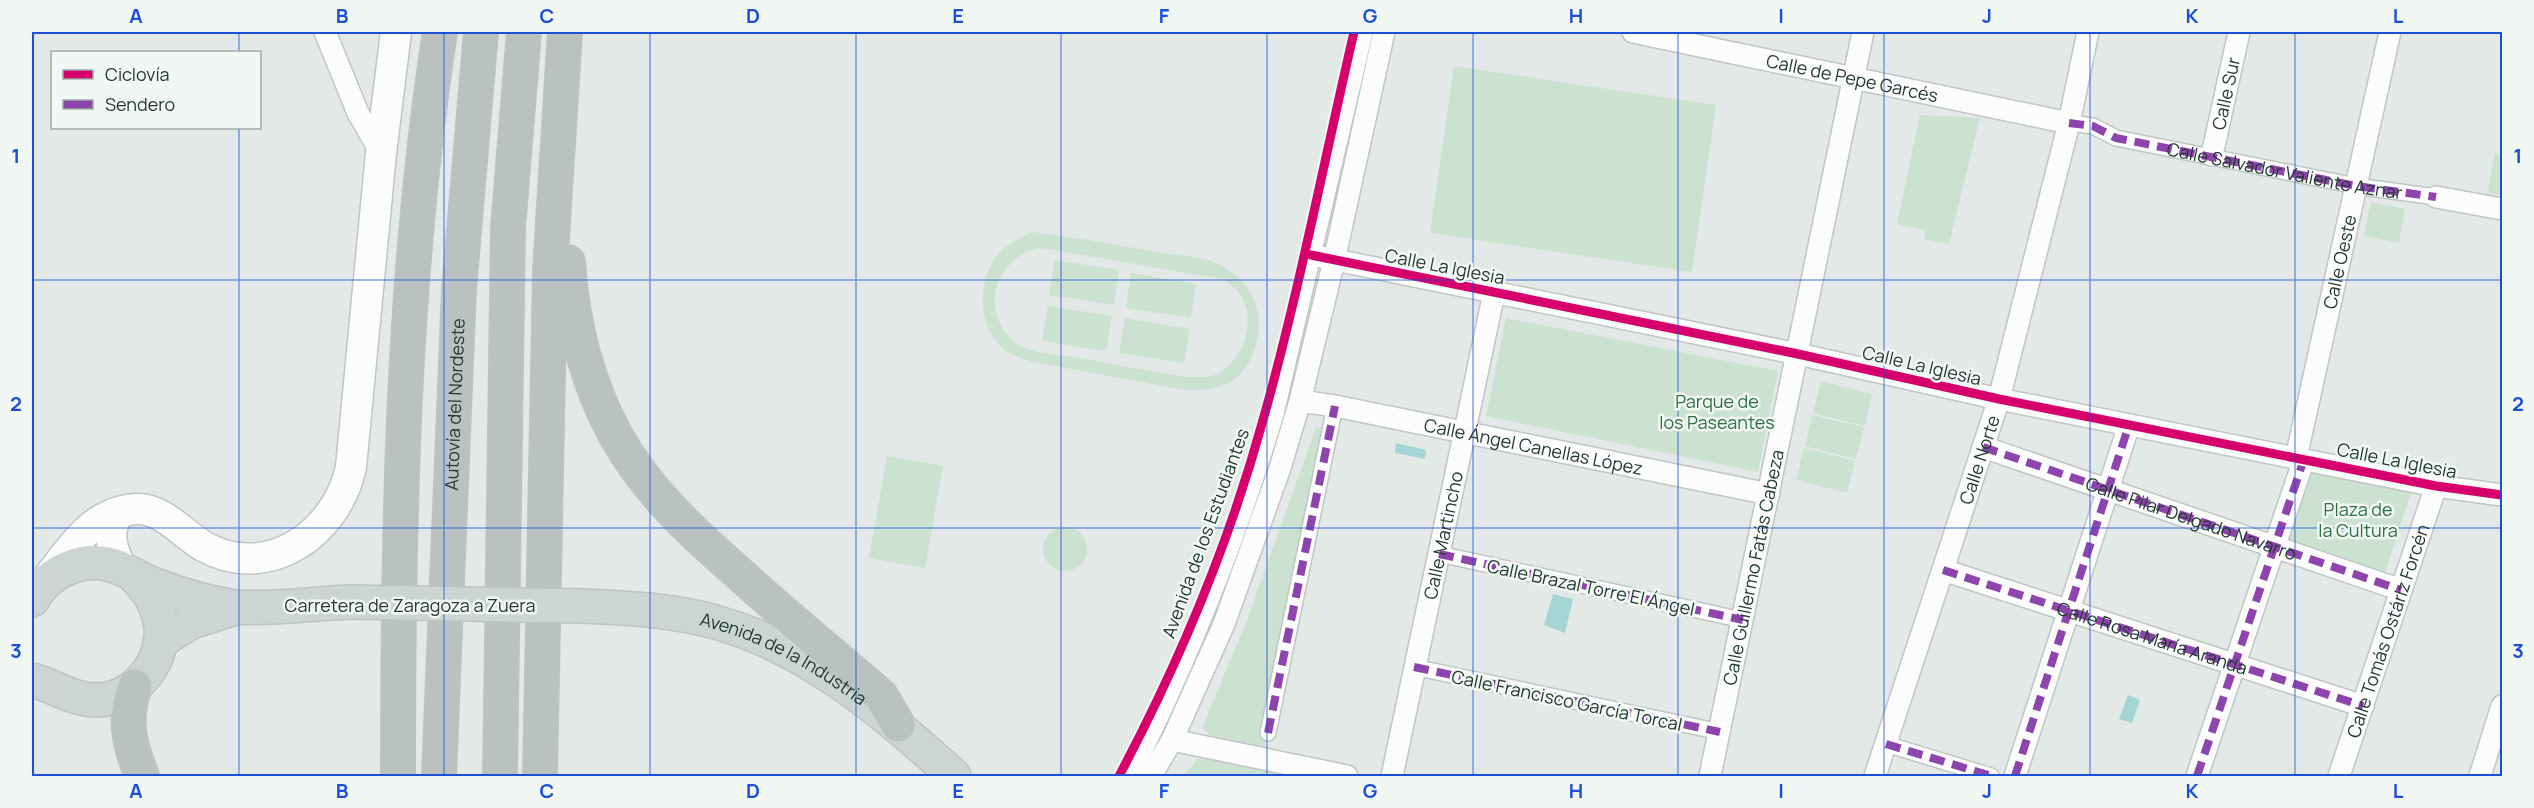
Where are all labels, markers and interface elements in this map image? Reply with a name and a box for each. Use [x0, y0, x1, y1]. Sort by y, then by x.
text: A [129, 2, 143, 29]
text: B [336, 2, 349, 29]
text: C [540, 2, 554, 29]
text: D [746, 2, 760, 29]
text: E [952, 2, 964, 29]
text: F [1159, 2, 1170, 29]
text: G [1363, 2, 1378, 29]
text: H [1569, 2, 1583, 29]
text: I [1778, 2, 1784, 29]
text: J [1982, 2, 1992, 29]
text: K [2186, 2, 2199, 29]
text: L [2393, 2, 2404, 29]
street label: Calle de Pepe Garcés [1764, 48, 1940, 107]
legend [51, 51, 261, 129]
street label: Calle Sur [2206, 54, 2245, 132]
text: Ciclovía [105, 62, 170, 86]
text: Sendero [105, 92, 175, 116]
street label: Calle Salvador Valiente Aznar [2165, 136, 2404, 204]
text: 1 [12, 142, 20, 169]
text: 1 [2514, 142, 2522, 169]
street label: Calle Oeste [2317, 212, 2361, 311]
street label: Calle La Iglesia [1383, 243, 1507, 289]
street label: Autovía del Nordeste [439, 318, 470, 491]
street label: Calle La Iglesia [1860, 340, 1984, 390]
park label: Parque de los Paseantes [1659, 389, 1775, 434]
text: 2 [10, 390, 22, 417]
text: 2 [2512, 390, 2524, 417]
street label: Calle Ángel Canellas López [1422, 412, 1645, 480]
street label: Calle Norte [1953, 412, 2005, 507]
street label: Avenida de los Estudiantes [1156, 425, 1254, 641]
street label: Calle La Iglesia [2335, 437, 2459, 483]
street label: Calle Guillermo Fatás Cabeza [1717, 447, 1789, 687]
street label: Calle Martincho [1418, 469, 1468, 602]
street label: Calle Pilar Delgado Navarro [2083, 471, 2300, 565]
park label: Plaza de la Cultura [2318, 497, 2398, 542]
street label: Calle Tomás Ostáriz Forcén [2341, 521, 2434, 741]
street label: Calle Brazal Torre El Ángel [1485, 553, 1697, 621]
street label: Carretera de Zaragoza a Zuera [285, 593, 535, 617]
street label: Calle Rosa María Aranda [2054, 596, 2251, 680]
street label: Avenida de la Industria [698, 607, 872, 710]
text: 3 [10, 637, 22, 664]
text: 3 [2512, 637, 2524, 664]
street label: Calle Francisco García Torcal [1449, 664, 1685, 736]
text: A [129, 777, 143, 804]
text: B [336, 777, 349, 804]
text: C [540, 777, 554, 804]
text: D [746, 777, 760, 804]
text: E [952, 777, 964, 804]
text: F [1159, 777, 1170, 804]
text: G [1363, 777, 1378, 804]
text: H [1569, 777, 1583, 804]
text: I [1778, 777, 1784, 804]
text: J [1982, 777, 1992, 804]
text: K [2186, 777, 2199, 804]
text: L [2393, 777, 2404, 804]

